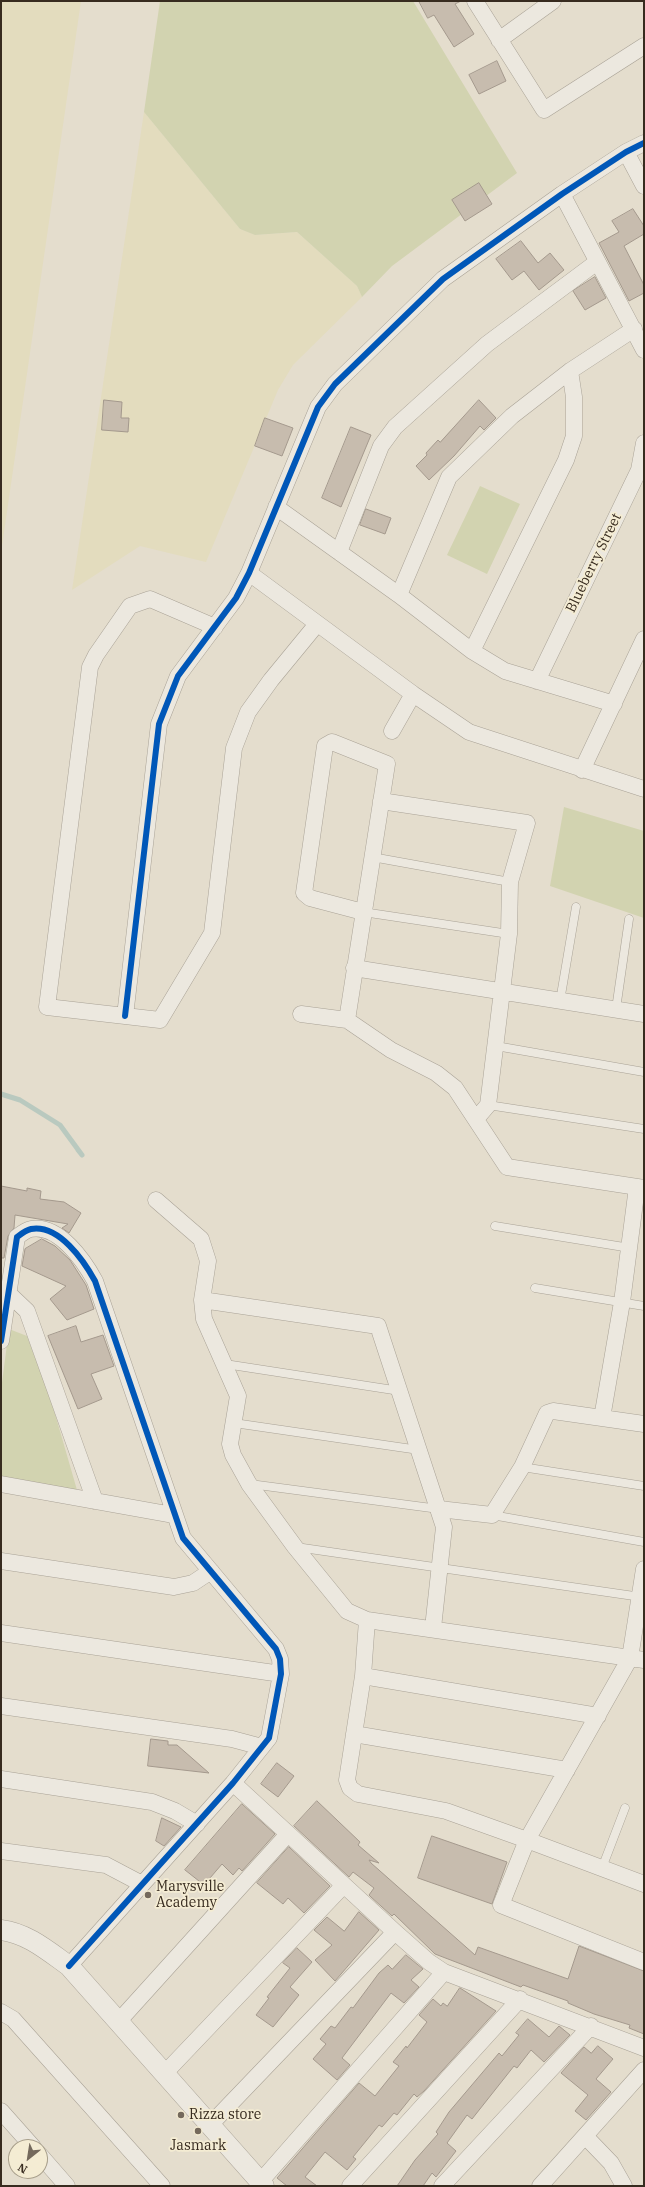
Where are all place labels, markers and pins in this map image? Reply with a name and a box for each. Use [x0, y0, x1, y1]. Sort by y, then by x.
place label: Marysville Academy [156, 1879, 224, 1912]
marker: Marysville Academy [143, 1890, 153, 1900]
place label: Rizza store [189, 2107, 261, 2123]
marker: Rizza store [176, 2110, 186, 2120]
marker: Jasmark [193, 2126, 203, 2136]
place label: Jasmark [170, 2138, 226, 2154]

